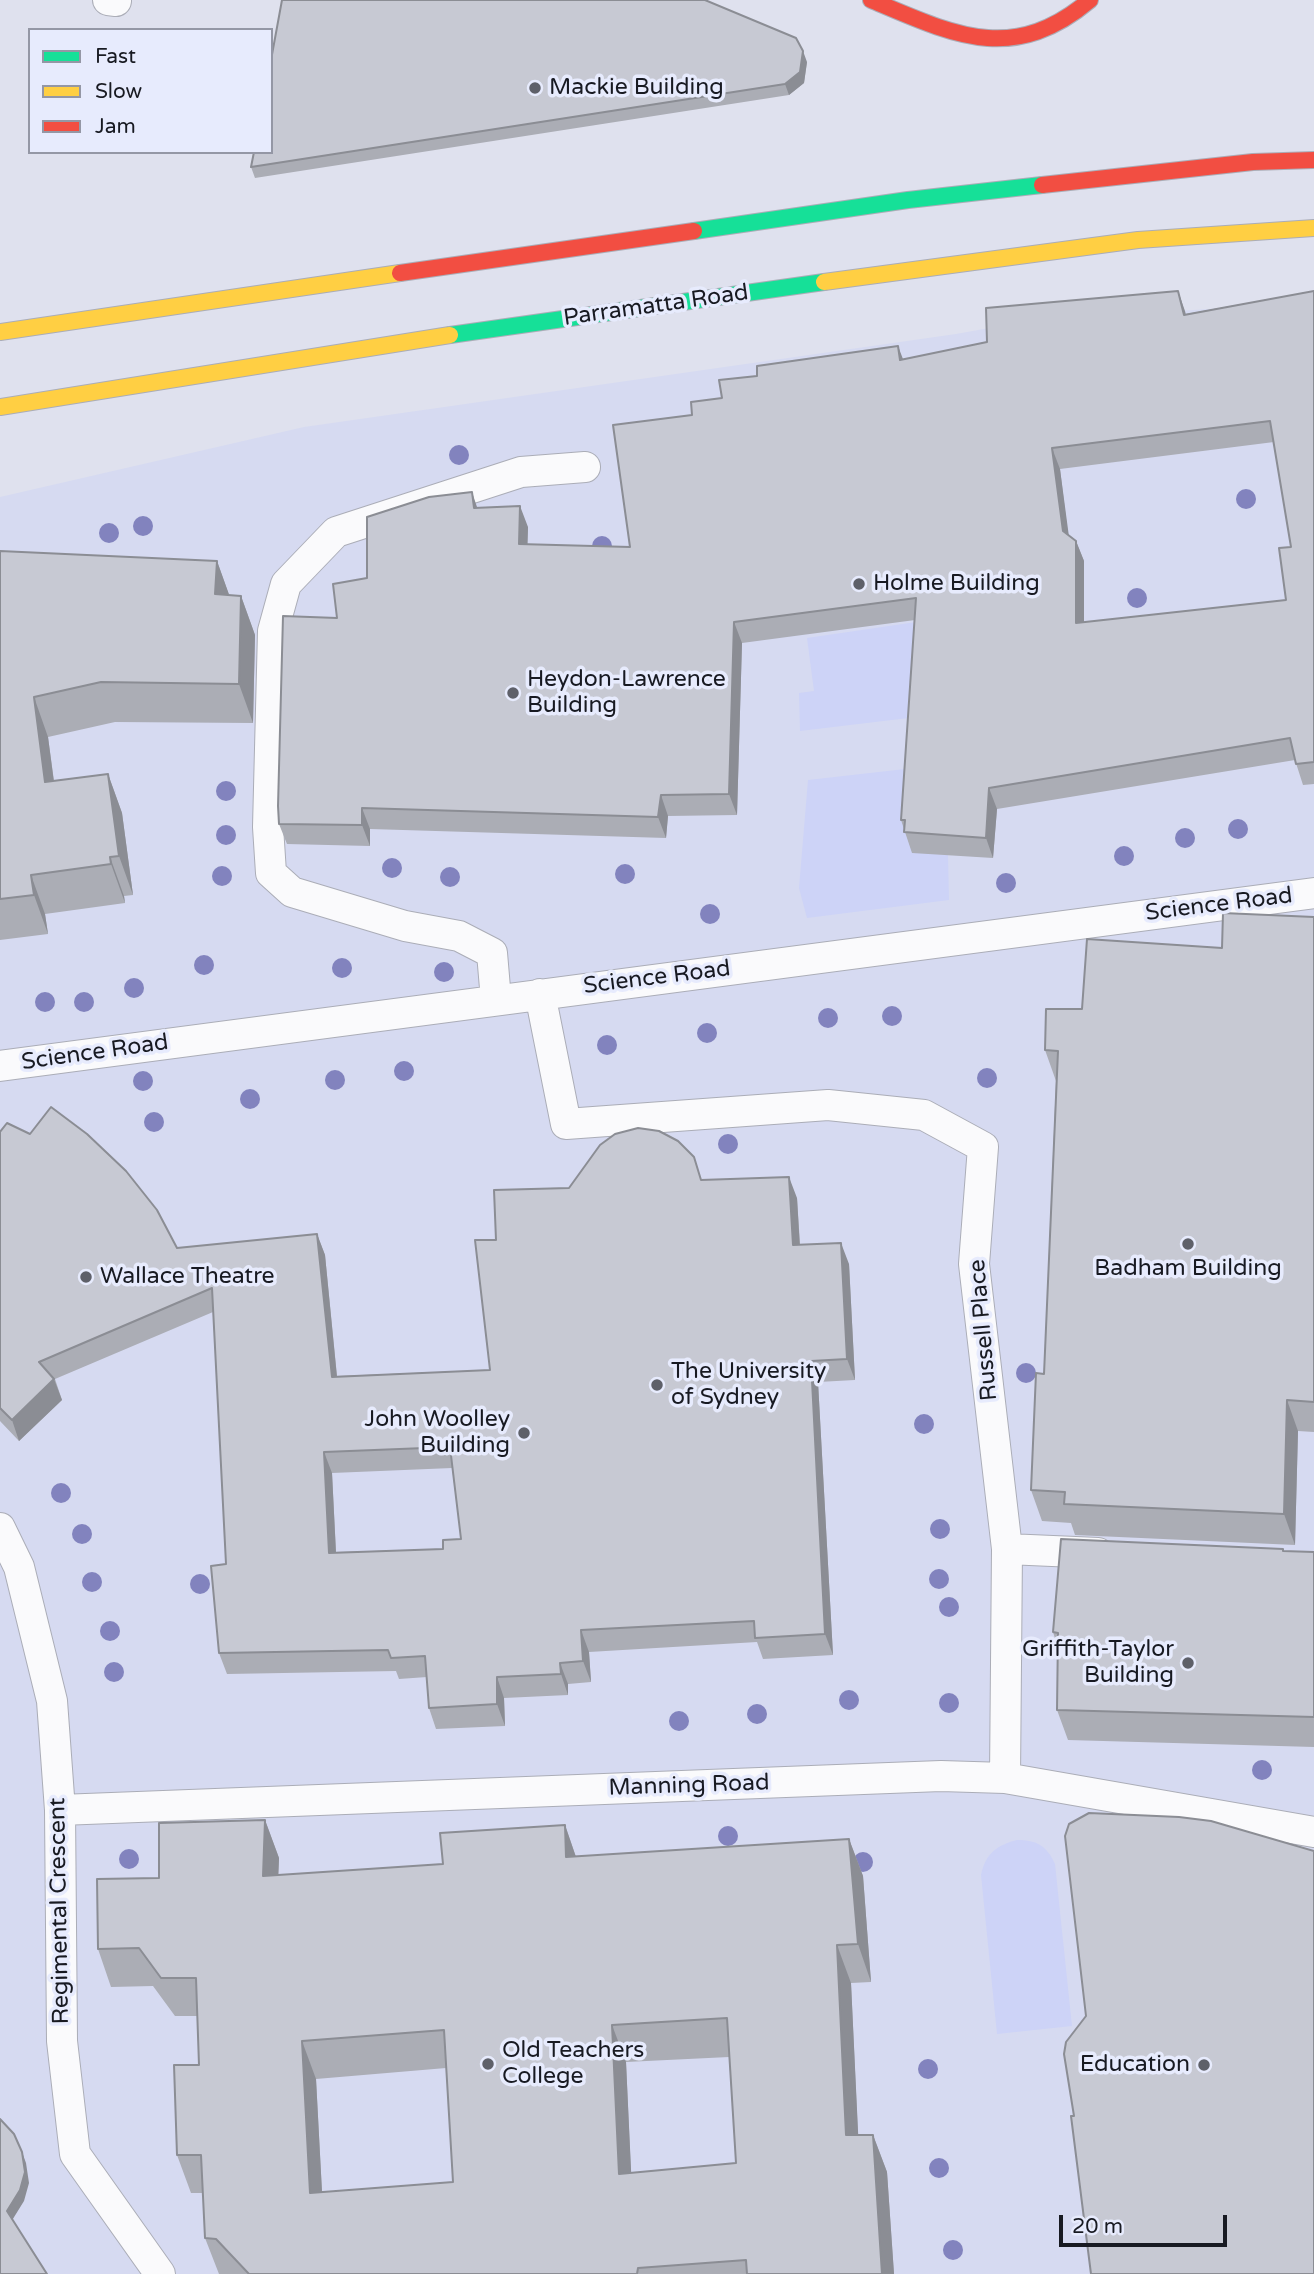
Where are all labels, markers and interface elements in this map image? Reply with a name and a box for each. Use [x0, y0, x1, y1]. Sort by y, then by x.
legend [28, 28, 273, 154]
text: Fast [95, 44, 136, 69]
place label: Mackie Building [549, 74, 724, 102]
text: Slow [95, 79, 142, 104]
marker: Mackie Building [527, 80, 543, 96]
text: Jam [95, 114, 136, 139]
street label: Parramatta Road [562, 279, 750, 333]
place label: Holme Building [873, 570, 1040, 598]
marker: Holme Building [851, 576, 867, 592]
place label: Heydon-Lawrence Building [527, 666, 726, 720]
marker: Heydon-Lawrence Building [505, 685, 521, 701]
street label: Science Road [1144, 882, 1294, 928]
street label: Science Road [582, 955, 732, 1001]
street label: Science Road [20, 1029, 170, 1077]
marker: Badham Building [1180, 1236, 1196, 1252]
place label: Badham Building [1094, 1255, 1282, 1283]
street label: Russell Place [964, 1258, 1004, 1402]
place label: Wallace Theatre [100, 1263, 275, 1291]
marker: Wallace Theatre [78, 1269, 94, 1285]
place label: The University of Sydney [671, 1358, 826, 1412]
marker: The University of Sydney [649, 1377, 665, 1393]
place label: John Woolley Building [364, 1406, 510, 1460]
marker: John Woolley Building [516, 1425, 532, 1441]
place label: Griffith-Taylor Building [1022, 1636, 1174, 1690]
marker: Griffith-Taylor Building [1180, 1655, 1196, 1671]
street label: Manning Road [608, 1769, 770, 1803]
street label: Regimental Crescent [44, 1797, 76, 2025]
place label: Old Teachers College [502, 2037, 644, 2091]
place label: Education [1080, 2051, 1190, 2079]
marker: Old Teachers College [480, 2056, 496, 2072]
marker: Education [1196, 2057, 1212, 2073]
scale bar [1062, 2200, 1230, 2244]
text: 20 m [1072, 2214, 1123, 2239]

